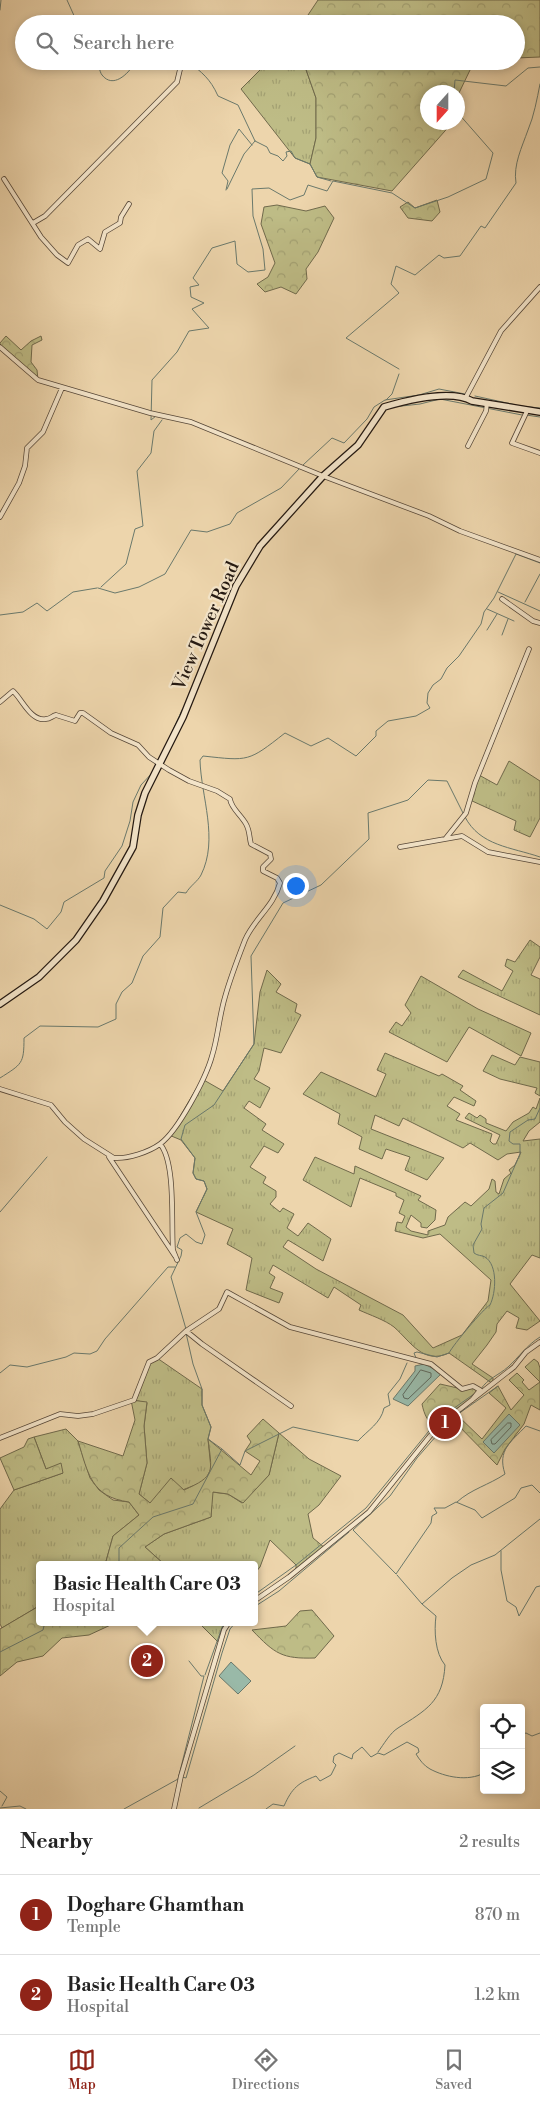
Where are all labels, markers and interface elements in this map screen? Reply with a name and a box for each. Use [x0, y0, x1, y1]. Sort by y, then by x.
search box [15, 15, 525, 70]
icon: search [33, 29, 61, 57]
text: Search here [73, 31, 174, 55]
north arrow [420, 85, 465, 130]
street label: View Tower Road [167, 557, 245, 695]
your location [283, 873, 309, 899]
pin: 1 [429, 1404, 461, 1442]
popup [36, 1561, 258, 1626]
text: Basic Health Care 03 [53, 1572, 241, 1596]
text: Hospital [53, 1596, 115, 1616]
pin: 2 [131, 1642, 163, 1680]
map controls [480, 1704, 525, 1794]
button: locate [480, 1704, 525, 1749]
button: layers [480, 1749, 525, 1794]
text: Nearby [20, 1829, 93, 1855]
text: 2 results [459, 1832, 520, 1852]
text: Doghare Ghamthan [67, 1893, 244, 1917]
text: 1 [32, 1905, 40, 1925]
text: 870 m [475, 1905, 520, 1925]
text: Temple [67, 1917, 121, 1937]
text: Basic Health Care 03 [67, 1973, 255, 1997]
text: 2 [31, 1985, 41, 2005]
text: 1.2 km [474, 1985, 520, 2005]
text: Hospital [67, 1997, 129, 2017]
tab: Map [68, 2046, 96, 2094]
tab: Directions [232, 2046, 299, 2094]
tab: Saved [435, 2046, 472, 2094]

